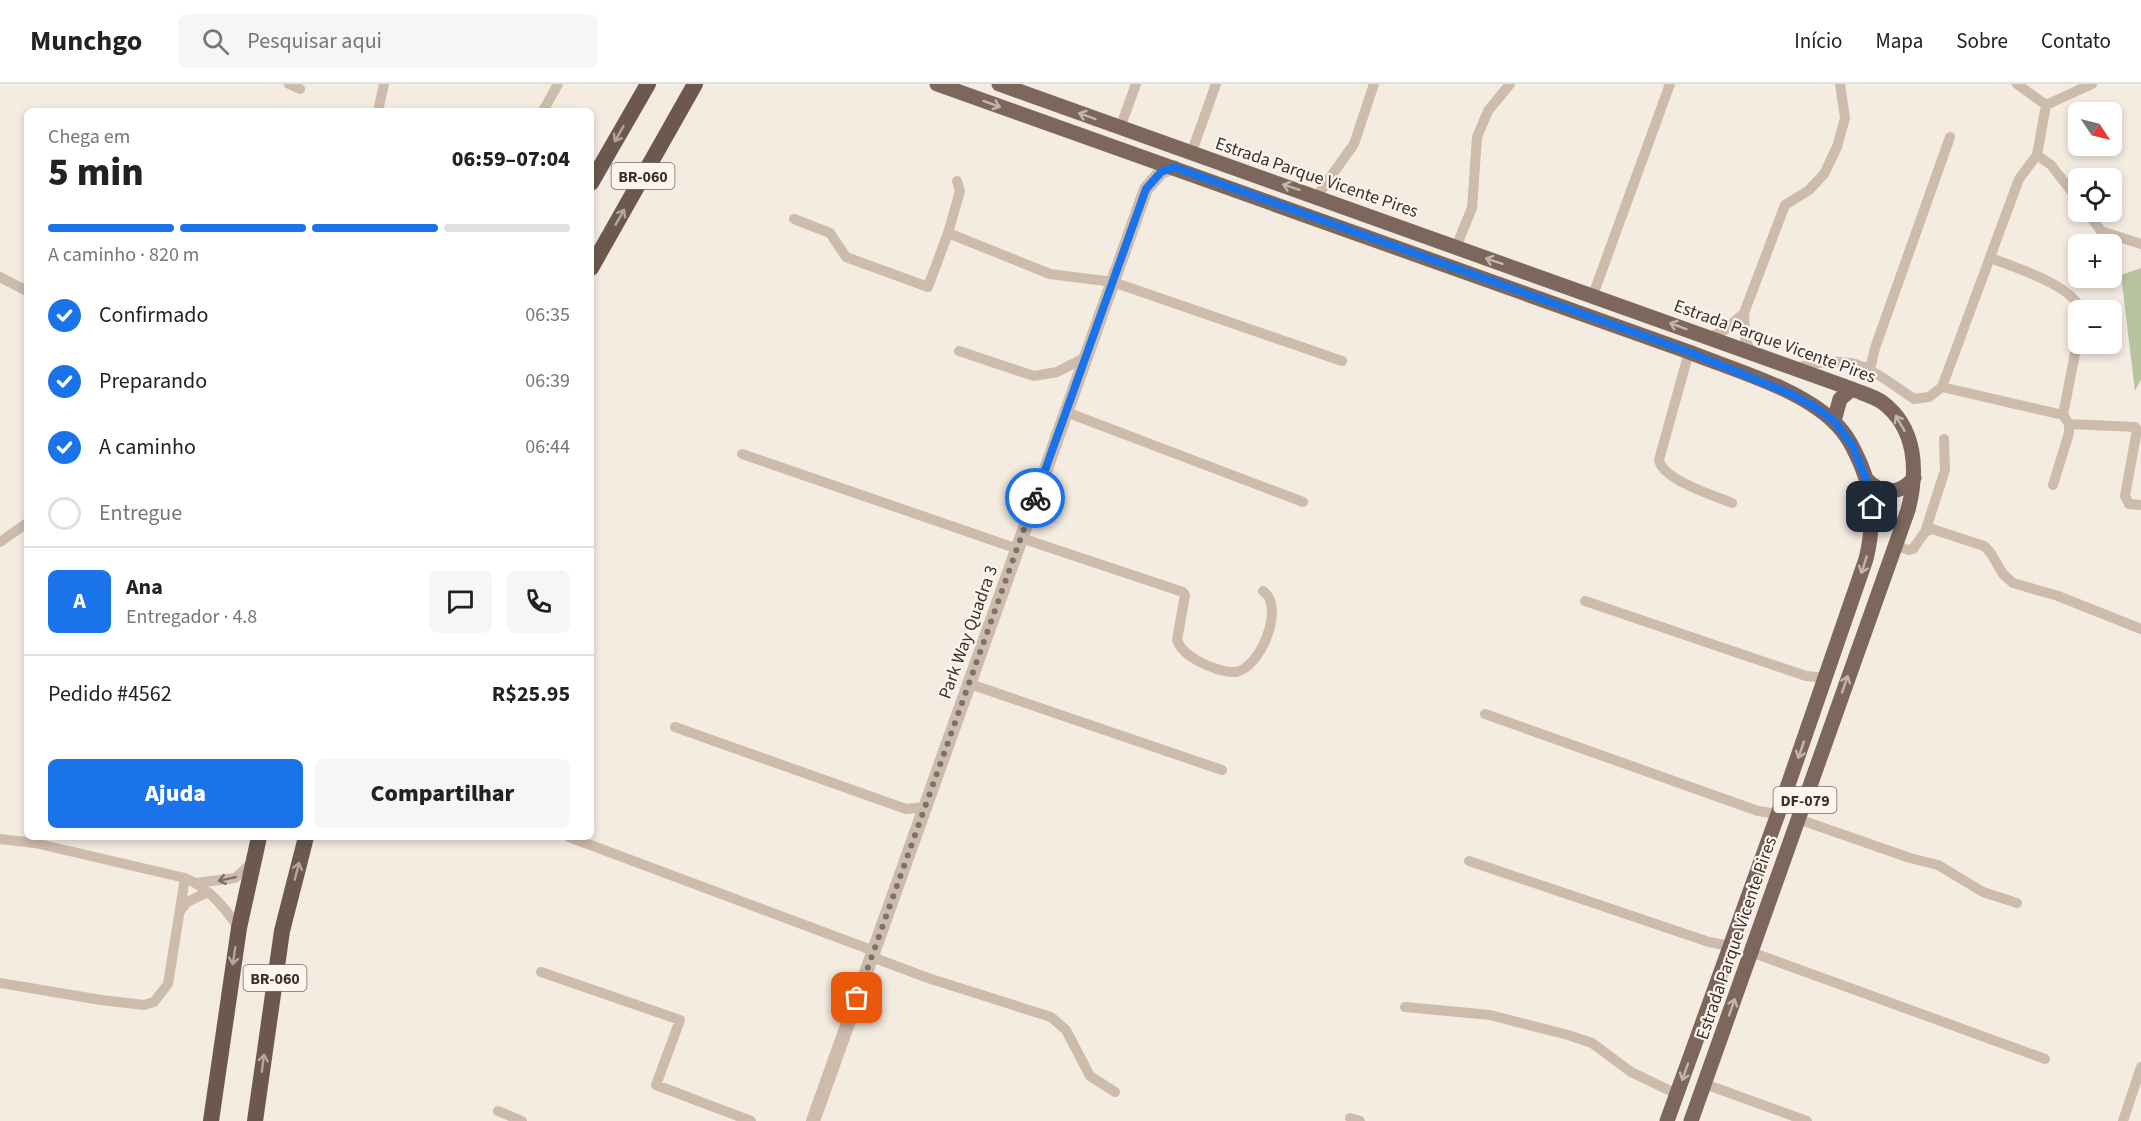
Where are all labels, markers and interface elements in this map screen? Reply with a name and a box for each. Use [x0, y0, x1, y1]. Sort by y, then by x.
search box [178, 14, 598, 68]
text: Munchgo [30, 21, 142, 61]
icon: search [199, 25, 232, 58]
text: Pesquisar aqui [247, 25, 382, 57]
text: Início [1794, 26, 1842, 56]
text: Mapa [1875, 26, 1923, 56]
text: Sobre [1956, 26, 2008, 56]
text: Contato [2041, 26, 2111, 56]
one-way arrow [982, 99, 1001, 110]
north arrow [2068, 102, 2122, 156]
map controls [2068, 102, 2122, 354]
one-way arrow [1079, 110, 1097, 121]
text: Chega em [48, 123, 130, 151]
one-way arrow [613, 125, 625, 142]
street label: Estrada Parque Vicente Pires [1212, 131, 1422, 224]
text: 06:59–07:04 [452, 143, 570, 175]
text: 5 min [48, 145, 144, 201]
road number: BR-060 [612, 163, 674, 189]
button: locate [2068, 168, 2122, 222]
one-way arrow [1282, 181, 1301, 192]
one-way arrow [614, 209, 626, 226]
button: + [2068, 234, 2122, 288]
text: A caminho · 820 m [48, 241, 199, 269]
one-way arrow [1486, 254, 1504, 265]
street label: Estrada Parque Vicente Pires [1670, 293, 1879, 390]
icon: check [48, 299, 81, 332]
text: Confirmado [99, 299, 208, 331]
button: − [2068, 300, 2122, 354]
text: 06:35 [525, 301, 570, 329]
one-way arrow [1669, 319, 1688, 330]
icon: check [48, 365, 81, 398]
text: Preparando [99, 365, 207, 397]
text: 06:39 [525, 367, 570, 395]
one-way arrow [1893, 415, 1905, 432]
icon: check [48, 431, 81, 464]
text: A caminho [99, 431, 196, 463]
text: 06:44 [525, 433, 570, 461]
courier [1005, 468, 1065, 528]
pin [1846, 481, 1897, 532]
icon: bike [1019, 482, 1052, 515]
icon: home [1855, 490, 1888, 523]
text: Entregue [99, 497, 182, 529]
one-way arrow [1857, 555, 1868, 574]
street label: Park Way Quadra 3 [933, 562, 1004, 702]
button: chat [429, 570, 492, 633]
button: phone [507, 570, 570, 633]
text: Ana [126, 571, 163, 603]
text: A [73, 585, 86, 617]
text: Entregador · 4.8 [126, 603, 257, 631]
one-way arrow [1840, 675, 1851, 694]
text: Pedido #4562 [48, 678, 172, 710]
text: R$25.95 [492, 678, 570, 710]
one-way arrow [1794, 740, 1805, 759]
button: Ajuda [48, 759, 303, 828]
button: Compartilhar [315, 759, 570, 828]
road number: DF-079 [1774, 787, 1836, 813]
street label: Estrada Parque Vicente Pires [1690, 833, 1783, 1043]
one-way arrow [292, 862, 303, 881]
one-way arrow [218, 874, 237, 885]
one-way arrow [228, 945, 239, 965]
road number: BR-060 [244, 965, 306, 991]
pin [831, 972, 882, 1023]
icon: bag [840, 981, 873, 1014]
one-way arrow [1728, 998, 1739, 1016]
one-way arrow [257, 1054, 268, 1073]
one-way arrow [1678, 1062, 1689, 1080]

